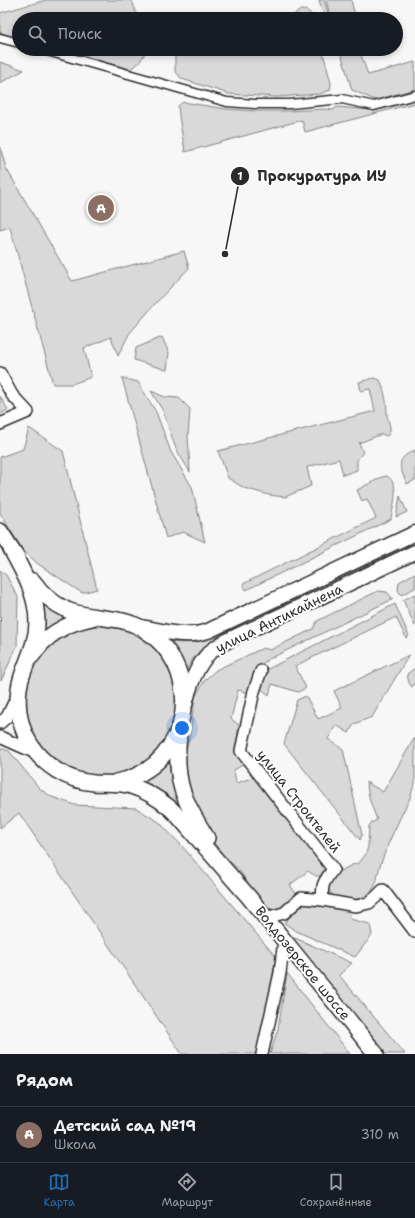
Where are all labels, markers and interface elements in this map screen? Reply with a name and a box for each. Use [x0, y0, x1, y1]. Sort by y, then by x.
search box [12, 12, 403, 56]
icon: search [26, 23, 48, 45]
text: Поиск [58, 24, 102, 44]
callout: Прокуратура ИУ [230, 163, 395, 190]
text: Прокуратура ИУ [257, 166, 387, 186]
text: 1 [237, 168, 243, 184]
pin: A [88, 193, 114, 223]
street label: улица Антикайнена [212, 579, 346, 657]
your location [172, 718, 192, 738]
street label: улица Строителей [253, 746, 345, 856]
street label: Волдозерское шоссе [251, 902, 355, 1024]
text: Рядом [16, 1069, 73, 1091]
text: Детский сад №19 [54, 1116, 196, 1136]
text: A [24, 1126, 34, 1143]
text: 310 m [361, 1126, 399, 1143]
text: Школа [54, 1136, 96, 1153]
tab: Карта [43, 1171, 75, 1210]
tab: Маршрут [162, 1171, 213, 1210]
tab: Сохранённые [300, 1171, 372, 1210]

